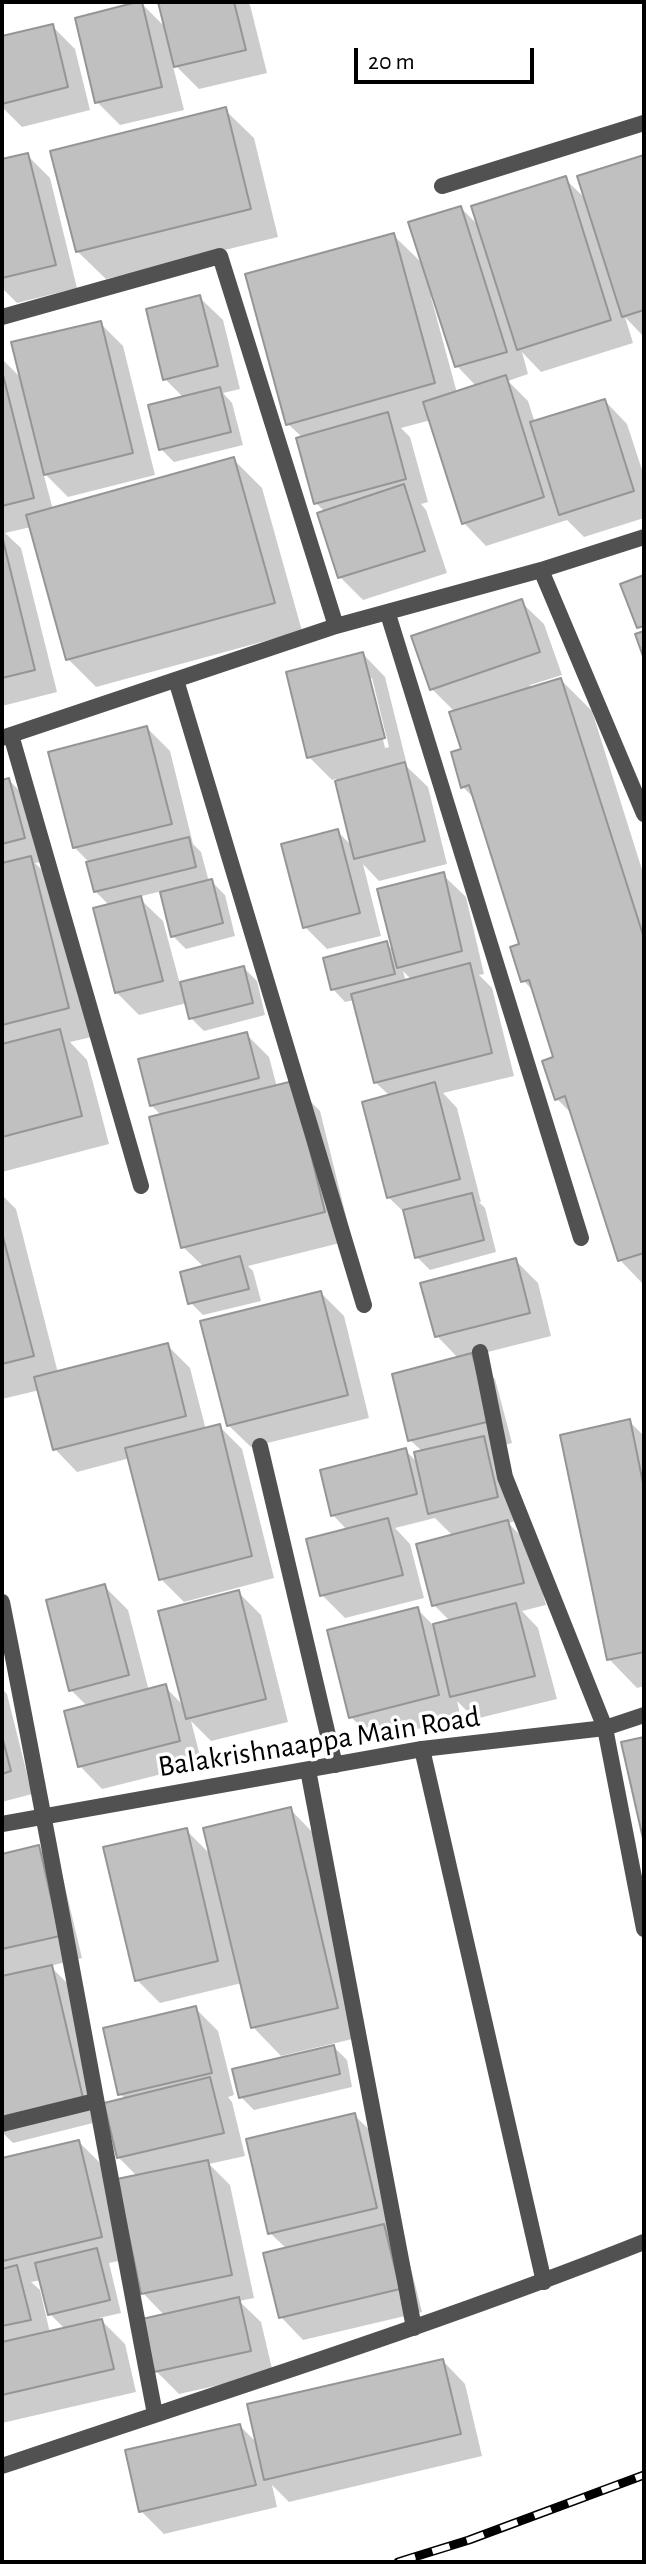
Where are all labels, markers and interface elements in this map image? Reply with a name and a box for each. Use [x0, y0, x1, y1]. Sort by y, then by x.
scale bar [358, 32, 538, 82]
text: 20 m [368, 50, 415, 74]
street label: Balakrishnaappa Main Road [155, 1699, 483, 1785]

